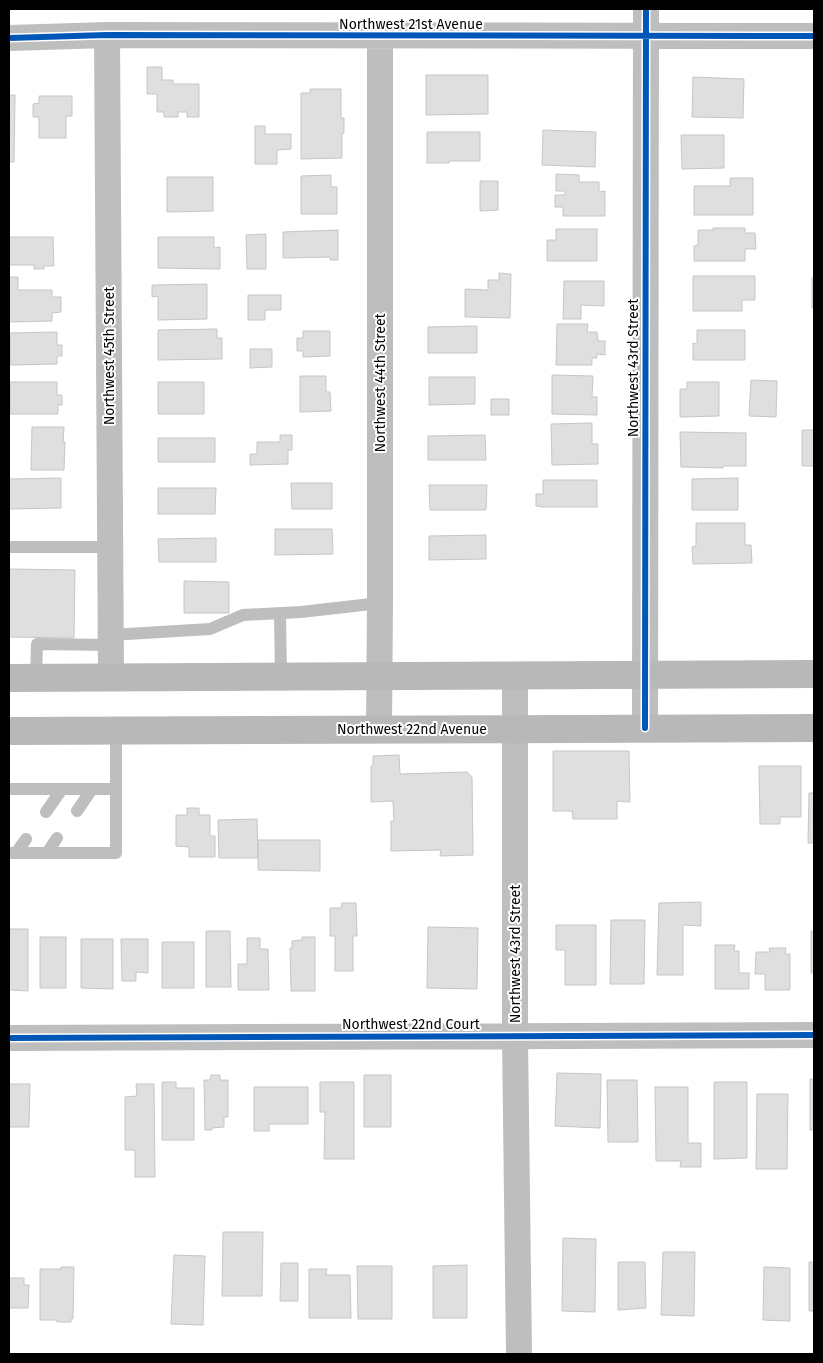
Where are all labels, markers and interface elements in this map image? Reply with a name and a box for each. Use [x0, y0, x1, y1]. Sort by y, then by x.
street label: Northwest 21st Avenue [339, 16, 483, 33]
street label: Northwest 45th Street [101, 286, 118, 425]
street label: Northwest 43rd Street [625, 298, 642, 437]
street label: Northwest 44th Street [372, 312, 389, 453]
street label: Northwest 22nd Avenue [337, 721, 487, 738]
street label: Northwest 43rd Street [507, 884, 524, 1023]
street label: Northwest 22nd Court [342, 1016, 481, 1033]

